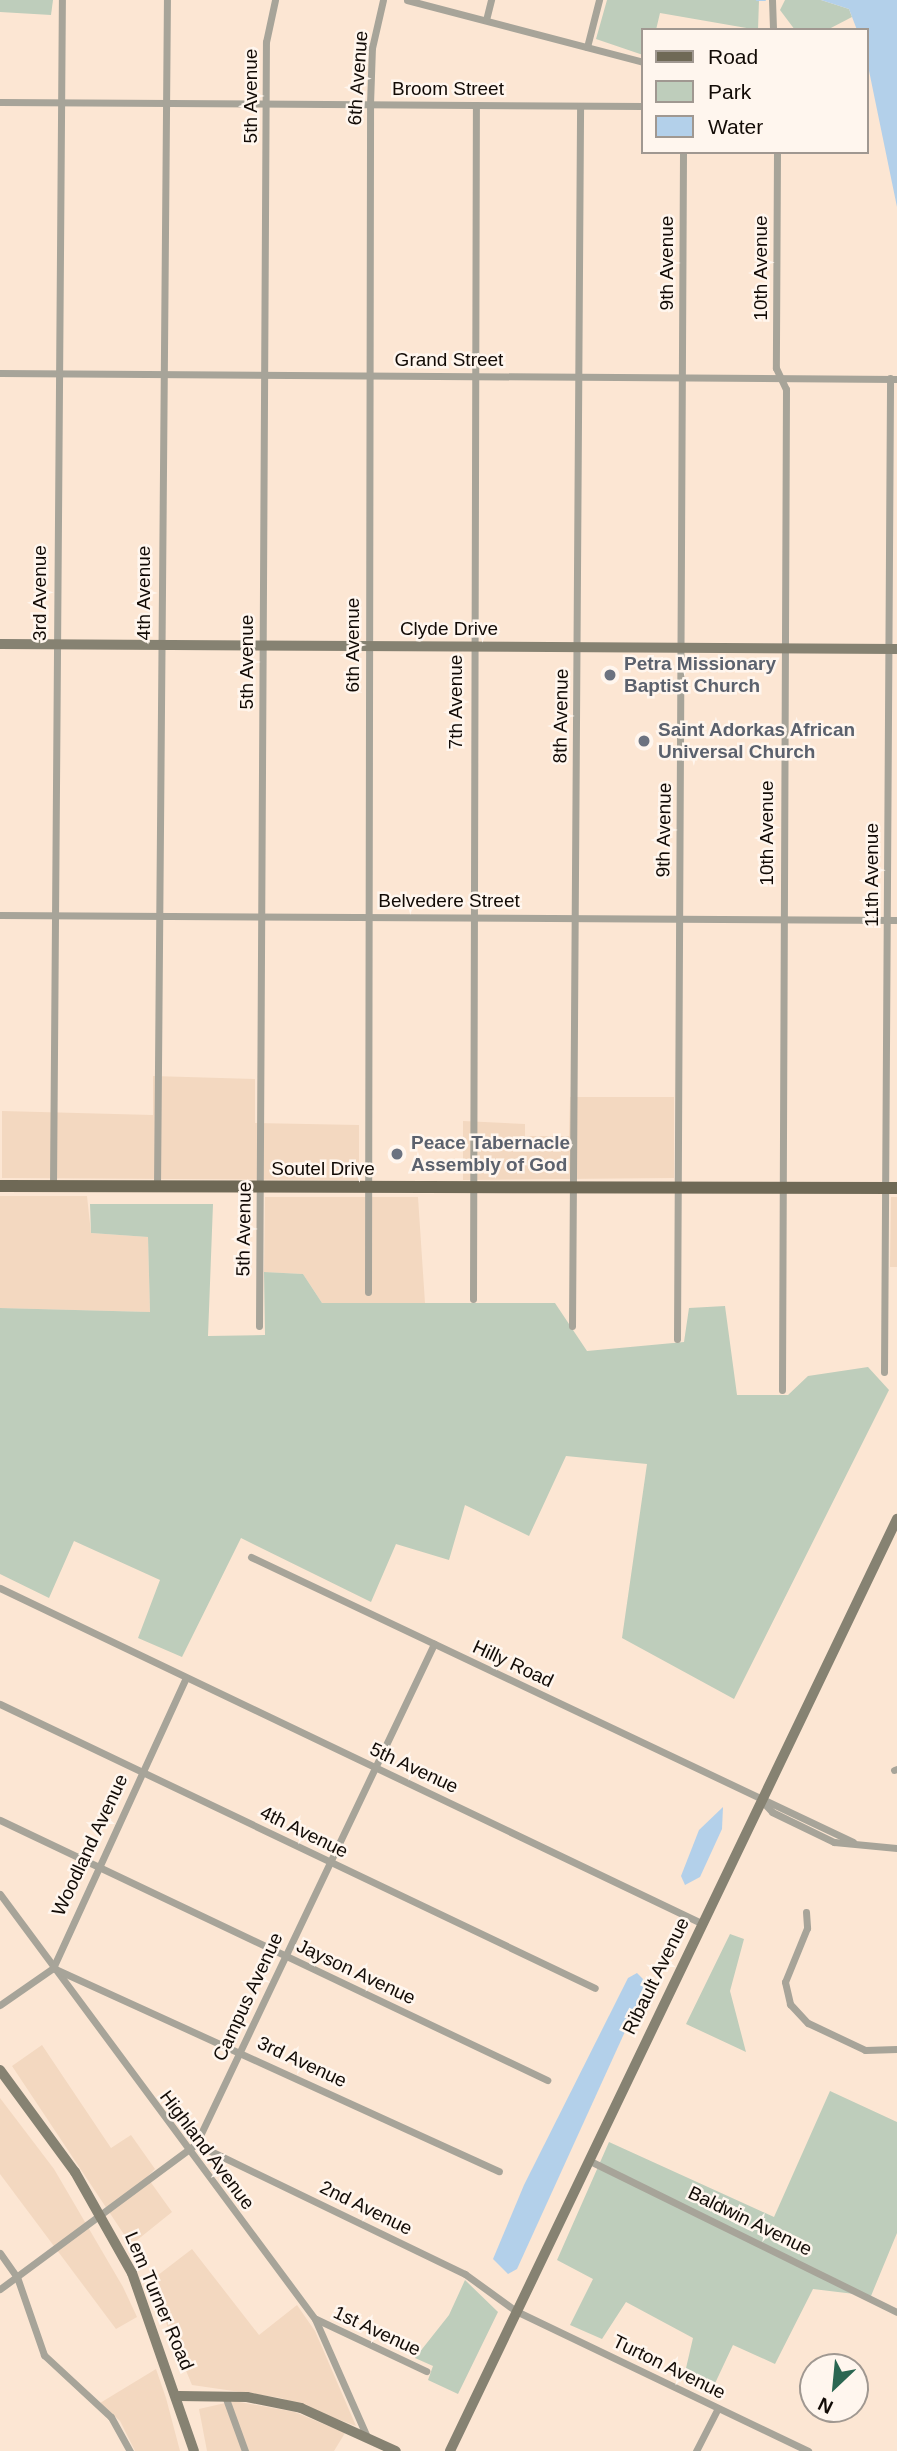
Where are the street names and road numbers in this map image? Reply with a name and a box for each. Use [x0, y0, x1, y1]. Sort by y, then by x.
street label: 6th Avenue [343, 29, 373, 127]
street label: 5th Avenue [240, 48, 262, 144]
street label: Broom Street [392, 78, 504, 100]
street label: 9th Avenue [656, 215, 678, 311]
street label: 10th Avenue [750, 215, 772, 321]
street label: Grand Street [395, 349, 503, 371]
street label: 3rd Avenue [29, 545, 51, 641]
street label: 4th Avenue [133, 545, 155, 641]
street label: 6th Avenue [342, 597, 364, 693]
street label: 5th Avenue [236, 614, 258, 710]
street label: Clyde Drive [400, 618, 498, 640]
street label: 7th Avenue [445, 654, 467, 750]
street label: 8th Avenue [549, 668, 573, 764]
street label: 10th Avenue [756, 780, 778, 886]
street label: 9th Avenue [652, 782, 676, 878]
street label: 11th Avenue [861, 823, 883, 927]
street label: Belvedere Street [378, 890, 520, 912]
street label: Soutel Drive [271, 1158, 375, 1180]
street label: 5th Avenue [232, 1181, 256, 1277]
street label: Hilly Road [469, 1635, 557, 1693]
street label: 5th Avenue [366, 1737, 462, 1799]
street label: Woodland Avenue [47, 1770, 133, 1920]
street label: 4th Avenue [256, 1801, 352, 1863]
street label: Ribault Avenue [618, 1913, 694, 2039]
street label: Campus Avenue [208, 1929, 288, 2065]
street label: Jayson Avenue [292, 1934, 420, 2010]
street label: 3rd Avenue [253, 2031, 351, 2093]
street label: Highland Avenue [154, 2085, 260, 2215]
street label: 2nd Avenue [316, 2176, 416, 2240]
street label: Baldwin Avenue [684, 2181, 816, 2261]
street label: Lem Turner Road [120, 2228, 198, 2374]
street label: 1st Avenue [329, 2301, 425, 2361]
street label: Turton Avenue [608, 2330, 730, 2404]

